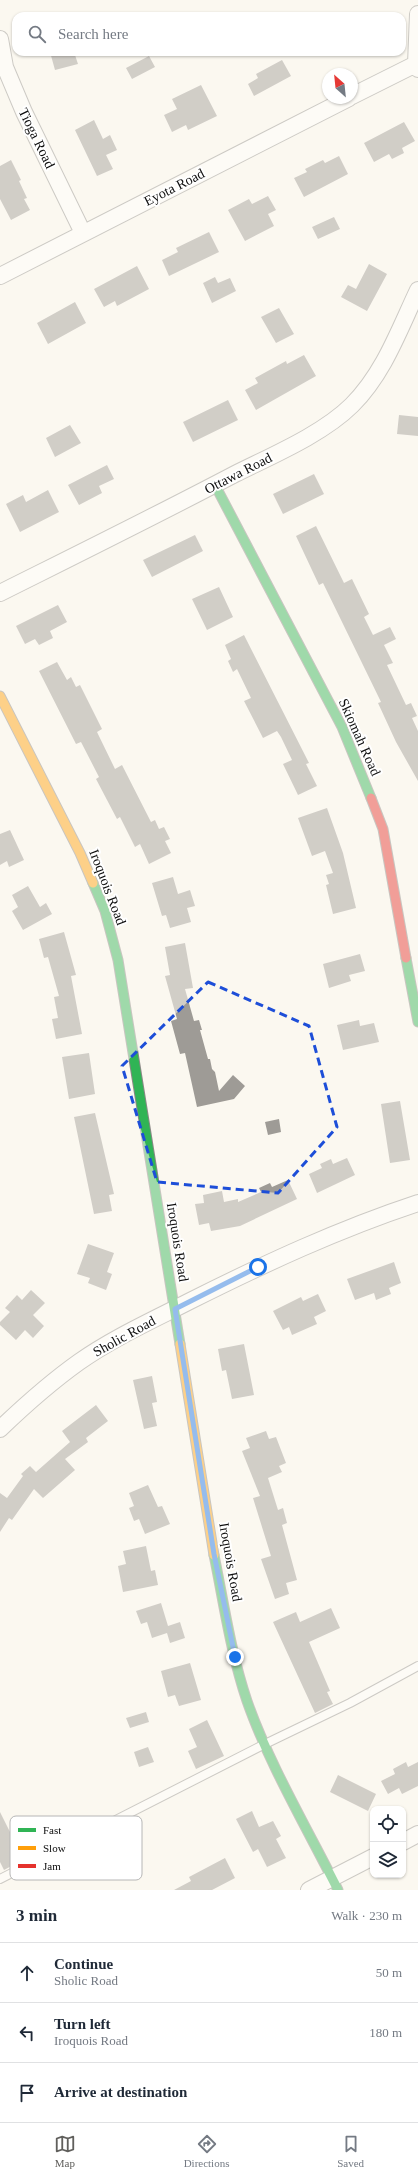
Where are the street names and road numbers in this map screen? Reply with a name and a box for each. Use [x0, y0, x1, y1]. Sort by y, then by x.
street label: Tioga Road [16, 106, 58, 171]
street label: Eyota Road [142, 166, 207, 209]
street label: Ottawa Road [202, 450, 274, 497]
street label: Skiomah Road [336, 696, 383, 778]
street label: Iroquois Road [86, 847, 129, 927]
street label: Iroquois Road [164, 1202, 191, 1283]
street label: Sholic Road [91, 1313, 158, 1360]
street label: Iroquois Road [216, 1522, 245, 1603]

